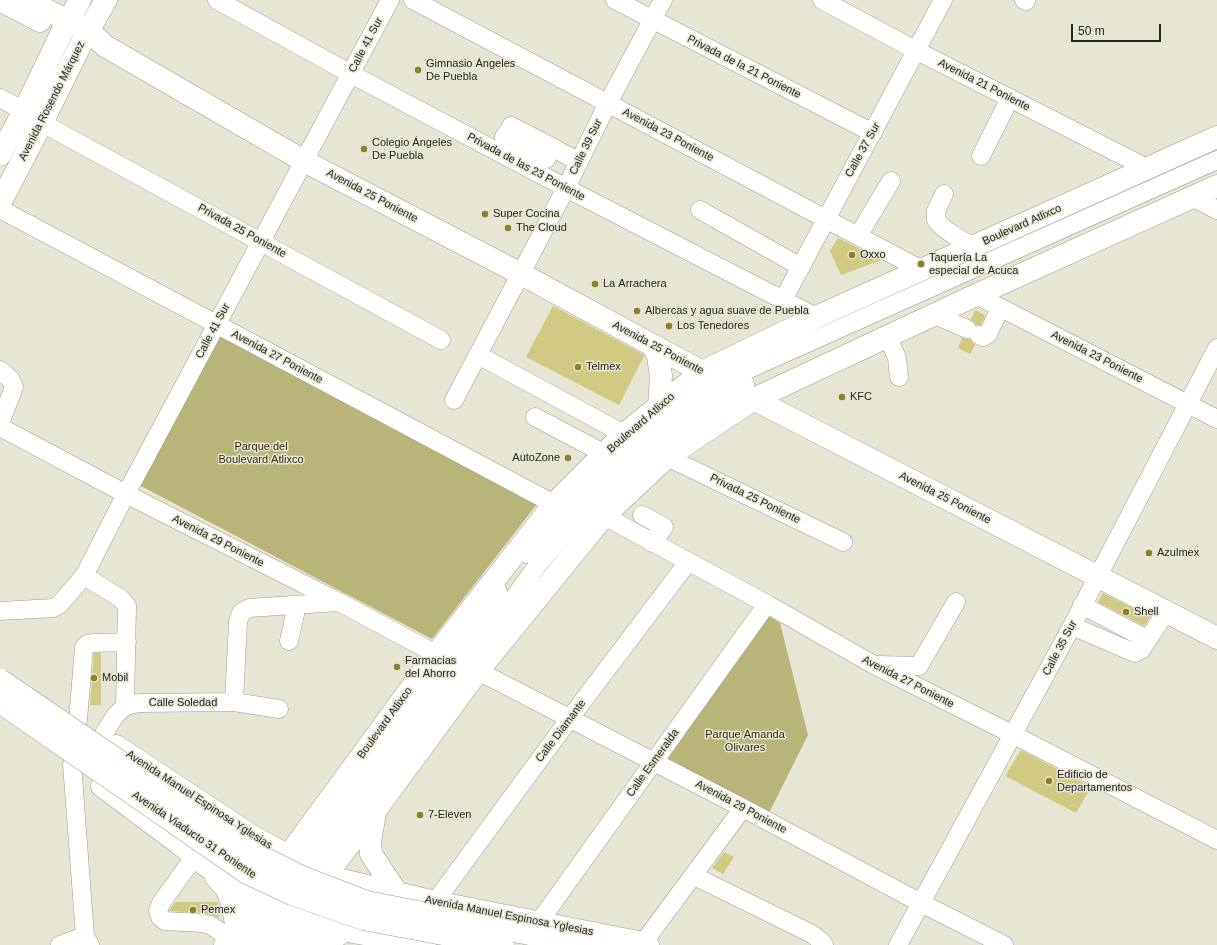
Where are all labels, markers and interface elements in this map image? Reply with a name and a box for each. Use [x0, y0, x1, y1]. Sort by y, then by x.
street label: Calle 41 Sur [346, 15, 386, 75]
scale bar [1073, 16, 1163, 42]
text: 50 m [1078, 24, 1105, 38]
street label: Privada de la 21 Poniente [685, 33, 803, 101]
street label: Avenida Rosendo Márquez [16, 39, 88, 163]
street label: Avenida 21 Poniente [936, 56, 1032, 114]
place label: Gimnasio Ángeles De Puebla [426, 57, 515, 83]
marker: Gimnasio Ángeles De Puebla [413, 65, 423, 75]
street label: Avenida 23 Poniente [620, 105, 716, 165]
street label: Calle 39 Sur [567, 117, 605, 177]
street label: Calle 37 Sur [843, 120, 883, 180]
street label: Privada de las 23 Poniente [465, 130, 587, 204]
place label: Colegio Ángeles De Puebla [372, 136, 452, 162]
marker: Colegio Ángeles De Puebla [359, 144, 369, 154]
street label: Avenida 25 Poniente [324, 166, 420, 226]
street label: Privada 25 Poniente [195, 201, 289, 261]
street label: Boulevard Atlixco [980, 202, 1064, 248]
place label: Super Cocina [493, 207, 560, 221]
marker: Super Cocina [480, 209, 490, 219]
place label: The Cloud [516, 221, 567, 235]
marker: The Cloud [503, 223, 513, 233]
place label: Oxxo [860, 248, 886, 262]
marker: Oxxo [847, 250, 857, 260]
place label: Taquería La especial de Acuca [929, 251, 1018, 277]
marker: Taquería La especial de Acuca [916, 259, 926, 269]
place label: La Arrachera [603, 277, 667, 291]
marker: La Arrachera [590, 279, 600, 289]
street label: Calle 41 Sur [193, 301, 233, 361]
place label: Albercas y agua suave de Puebla [645, 304, 809, 318]
marker: Albercas y agua suave de Puebla [632, 306, 642, 316]
street label: Avenida 25 Poniente [610, 318, 706, 378]
place label: Los Tenedores [677, 319, 749, 333]
marker: Los Tenedores [664, 321, 674, 331]
street label: Avenida 27 Poniente [229, 327, 325, 387]
street label: Avenida 23 Poniente [1049, 328, 1145, 386]
place label: Telmex [586, 360, 621, 374]
marker: Telmex [573, 362, 583, 372]
street label: Boulevard Atlixco [605, 390, 677, 456]
place label: KFC [850, 390, 872, 404]
marker: KFC [837, 392, 847, 402]
park label: Parque del Boulevard Atlixco [219, 440, 303, 466]
place label: AutoZone [512, 451, 560, 465]
marker: AutoZone [563, 453, 573, 463]
street label: Avenida 25 Poniente [897, 469, 993, 527]
street label: Privada 25 Poniente [708, 471, 802, 527]
street label: Avenida 29 Poniente [170, 512, 266, 570]
place label: Azulmex [1157, 546, 1199, 560]
marker: Azulmex [1144, 548, 1154, 558]
place label: Shell [1134, 605, 1158, 619]
marker: Shell [1121, 607, 1131, 617]
street label: Calle 35 Sur [1040, 618, 1080, 678]
street label: Avenida 27 Poniente [860, 653, 956, 711]
place label: Farmacias del Ahorro [405, 654, 456, 680]
marker: Farmacias del Ahorro [392, 662, 402, 672]
place label: Mobil [102, 671, 128, 685]
marker: Mobil [89, 673, 99, 683]
street label: Boulevard Atlixco [355, 685, 415, 761]
street label: Calle Soledad [149, 696, 217, 710]
street label: Calle Diamante [533, 697, 589, 765]
street label: Calle Esmeralda [624, 726, 682, 800]
park label: Parque Amanda Olivares [705, 728, 785, 754]
street label: Avenida Manuel Espinosa Yglesias [123, 748, 275, 852]
place label: Edificio de Departamentos [1057, 768, 1132, 794]
marker: Edificio de Departamentos [1044, 776, 1054, 786]
street label: Avenida 29 Poniente [693, 777, 789, 837]
street label: Avenida Viaducto 31 Poniente [129, 788, 259, 882]
place label: 7-Eleven [428, 808, 471, 822]
marker: 7-Eleven [415, 810, 425, 820]
street label: Avenida Manuel Espinosa Yglesias [424, 893, 594, 939]
place label: Pemex [201, 903, 235, 917]
marker: Pemex [188, 905, 198, 915]

